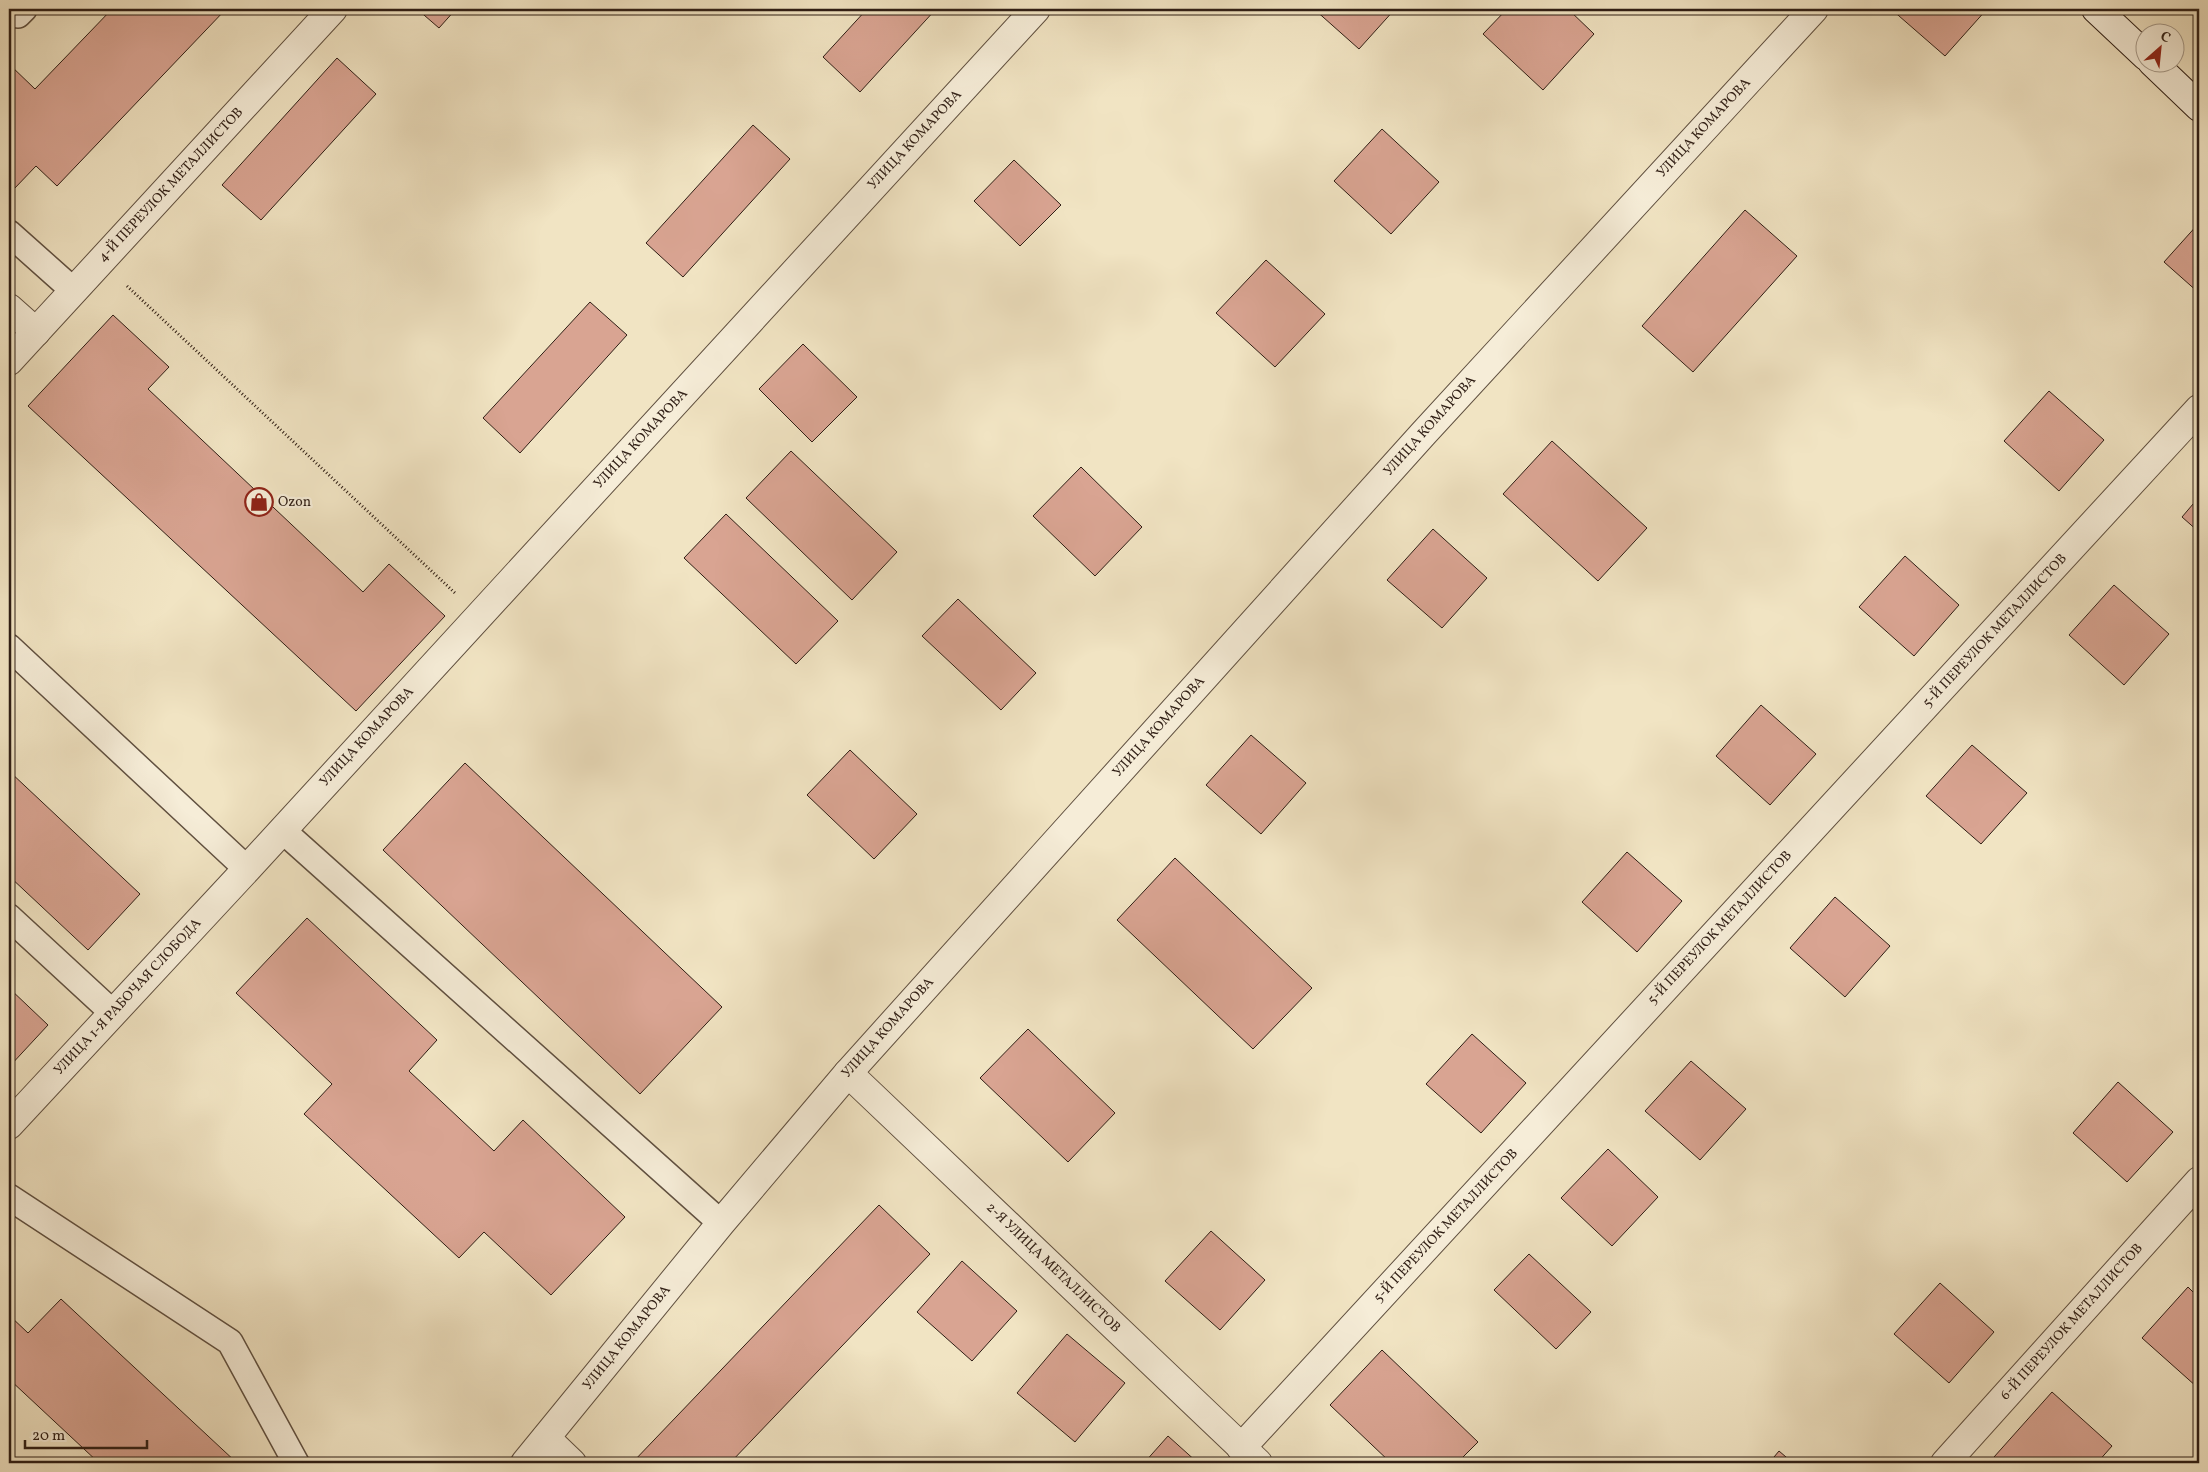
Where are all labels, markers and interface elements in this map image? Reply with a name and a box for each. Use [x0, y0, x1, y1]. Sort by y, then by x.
north arrow [2136, 22, 2186, 72]
text: С [2157, 27, 2174, 48]
street label: УЛИЦА КОМАРОВА [1653, 74, 1755, 182]
street label: УЛИЦА КОМАРОВА [864, 86, 966, 194]
street label: 4-Й ПЕРЕУЛОК МЕТАЛЛИСТОВ [93, 103, 248, 267]
street label: УЛИЦА КОМАРОВА [1379, 371, 1481, 481]
street label: УЛИЦА КОМАРОВА [590, 385, 692, 493]
shop icon: Ozon [244, 487, 274, 517]
place label: Ozon [278, 493, 311, 512]
street label: 5-Й ПЕРЕУЛОК МЕТАЛЛИСТОВ [1918, 549, 2072, 712]
street label: УЛИЦА КОМАРОВА [1108, 672, 1210, 782]
street label: УЛИЦА КОМАРОВА [316, 683, 418, 791]
street label: 5-Й ПЕРЕУЛОК МЕТАЛЛИСТОВ [1643, 846, 1797, 1009]
street label: УЛИЦА 1-Я РАБОЧАЯ СЛОБОДА [50, 914, 206, 1080]
street label: УЛИЦА КОМАРОВА [837, 973, 939, 1083]
street label: 5-Й ПЕРЕУЛОК МЕТАЛЛИСТОВ [1369, 1144, 1523, 1307]
street label: 2-Я УЛИЦА МЕТАЛЛИСТОВ [982, 1199, 1124, 1337]
street label: 6-Й ПЕРЕУЛОК МЕТАЛЛИСТОВ [1996, 1239, 2148, 1405]
street label: УЛИЦА КОМАРОВА [579, 1281, 675, 1394]
scale bar [25, 1417, 148, 1449]
text: 20 m [32, 1426, 65, 1447]

